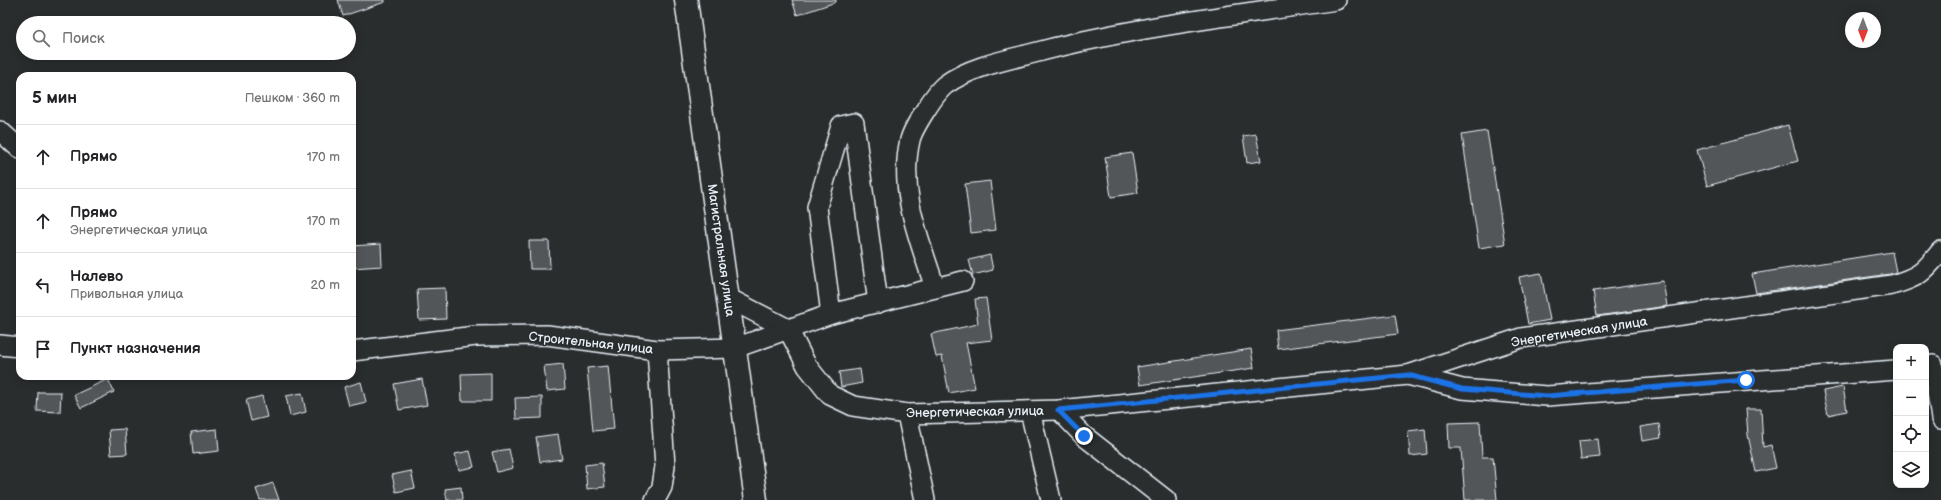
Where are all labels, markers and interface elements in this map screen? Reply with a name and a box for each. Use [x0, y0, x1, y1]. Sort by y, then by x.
north arrow [1845, 12, 1881, 48]
search box [16, 16, 356, 60]
icon: search [30, 27, 52, 49]
text: Поиск [62, 29, 105, 48]
text: 5 мин [32, 88, 77, 108]
text: Пешком · 360 m [245, 90, 340, 106]
icon: ahead [32, 146, 54, 168]
text: Прямо [70, 147, 117, 166]
text: 170 m [307, 149, 340, 165]
street label: Магистральная улица [704, 183, 738, 318]
text: Прямо [70, 203, 117, 222]
icon: ahead [32, 210, 54, 232]
text: 170 m [307, 213, 340, 229]
text: Энергетическая улица [70, 222, 208, 238]
text: Налево [70, 267, 123, 286]
icon: left [32, 274, 54, 296]
text: 20 m [310, 277, 340, 293]
text: Привольная улица [70, 286, 183, 302]
street label: Энергетическая улица [1510, 313, 1649, 351]
street label: Строительная улица [528, 329, 654, 358]
icon: arrive [32, 338, 54, 360]
text: Пункт назначения [70, 339, 201, 358]
map controls [1893, 344, 1929, 488]
button: + [1893, 344, 1929, 380]
route start [1737, 371, 1755, 389]
button: − [1893, 380, 1929, 416]
street label: Энергетическая улица [906, 403, 1044, 421]
button: locate [1893, 416, 1929, 452]
route end [1075, 427, 1093, 445]
button: layers [1893, 452, 1929, 488]

